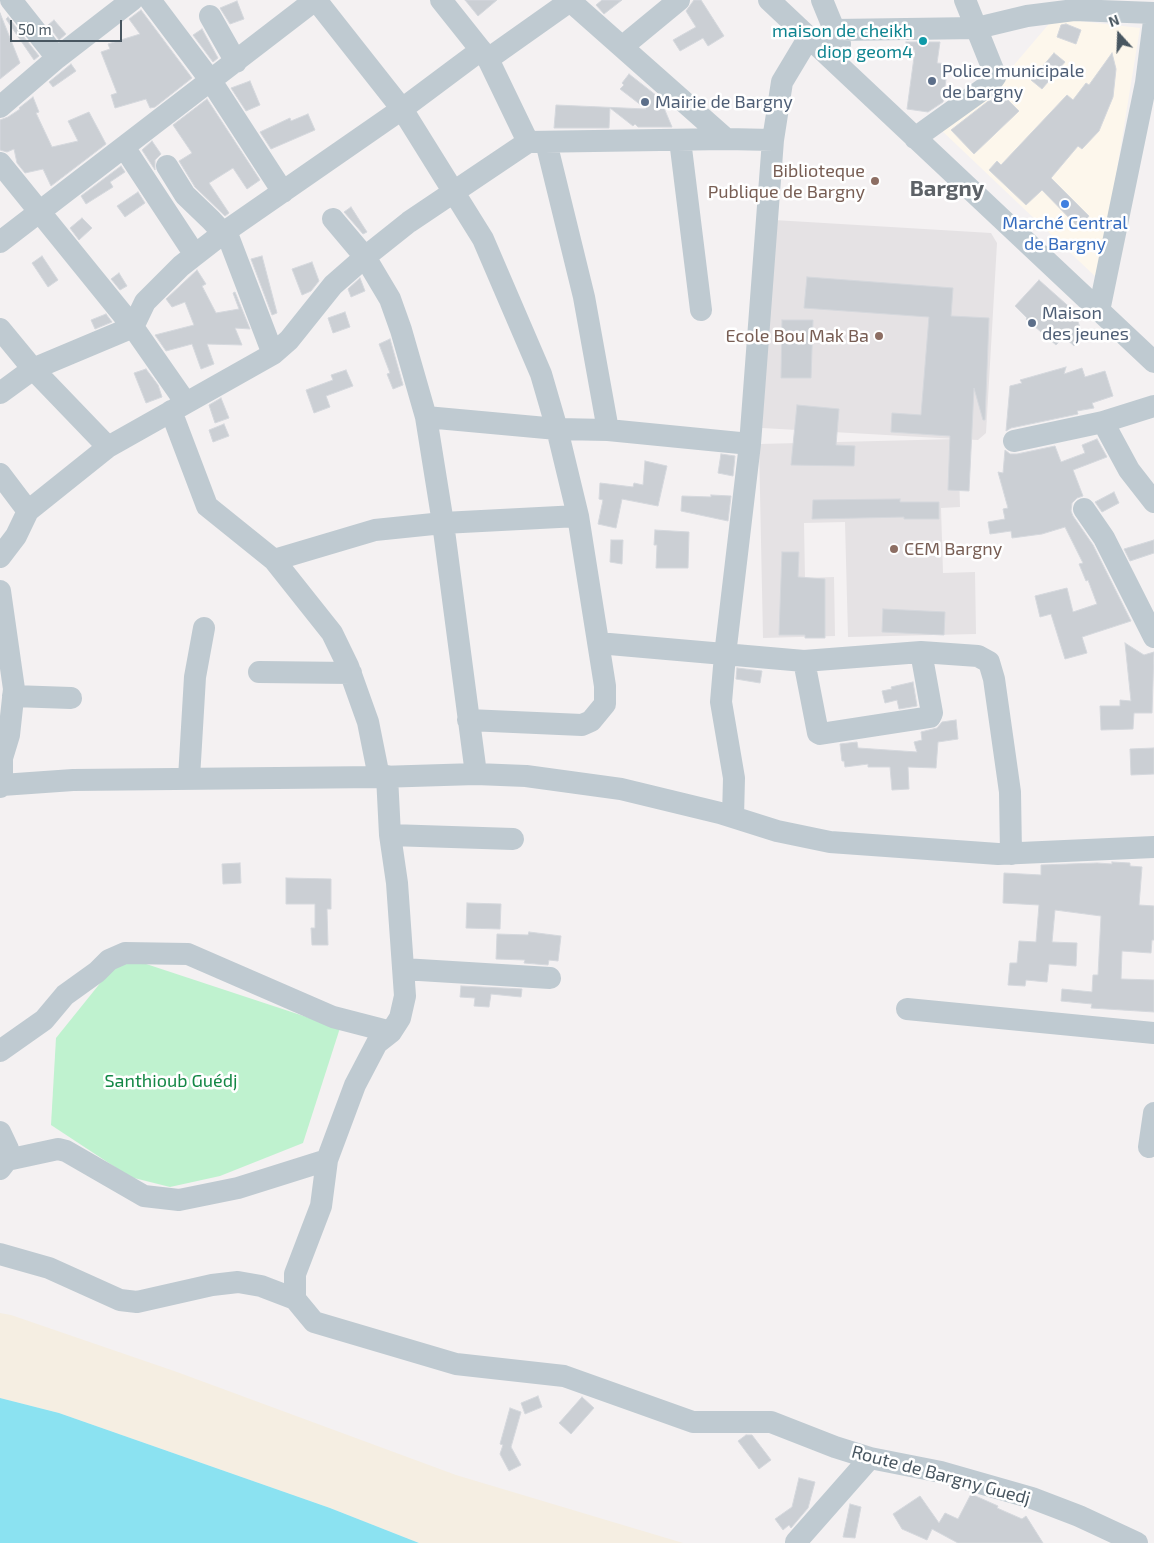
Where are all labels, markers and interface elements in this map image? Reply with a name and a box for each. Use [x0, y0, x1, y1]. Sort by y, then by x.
scale bar [12, 10, 125, 42]
north arrow [1094, 10, 1144, 60]
text: N [1106, 11, 1121, 30]
text: 50 m [18, 20, 52, 38]
place label: maison de cheikh diop geom4 [772, 20, 913, 62]
marker: maison de cheikh diop geom4 [917, 35, 929, 47]
place label: Police municipale de bargny [942, 60, 1084, 102]
marker: Police municipale de bargny [926, 75, 938, 87]
place label: Mairie de Bargny [655, 91, 793, 113]
marker: Mairie de Bargny [639, 96, 651, 108]
place label: Biblioteque Publique de Bargny [708, 160, 865, 202]
marker: Biblioteque Publique de Bargny [869, 175, 881, 187]
district label: Bargny [910, 176, 984, 202]
marker: Marché Central de Bargny [1059, 198, 1071, 210]
place label: Marché Central de Bargny [1002, 212, 1128, 254]
place label: Maison des jeunes [1042, 302, 1129, 344]
marker: Maison des jeunes [1026, 317, 1038, 329]
place label: Ecole Bou Mak Ba [725, 325, 869, 347]
marker: Ecole Bou Mak Ba [873, 330, 885, 342]
place label: CEM Bargny [904, 538, 1002, 560]
marker: CEM Bargny [888, 543, 900, 555]
park label: Santhioub Guédj [104, 1070, 238, 1092]
street label: Route de Bargny Guedj [849, 1441, 1033, 1509]

